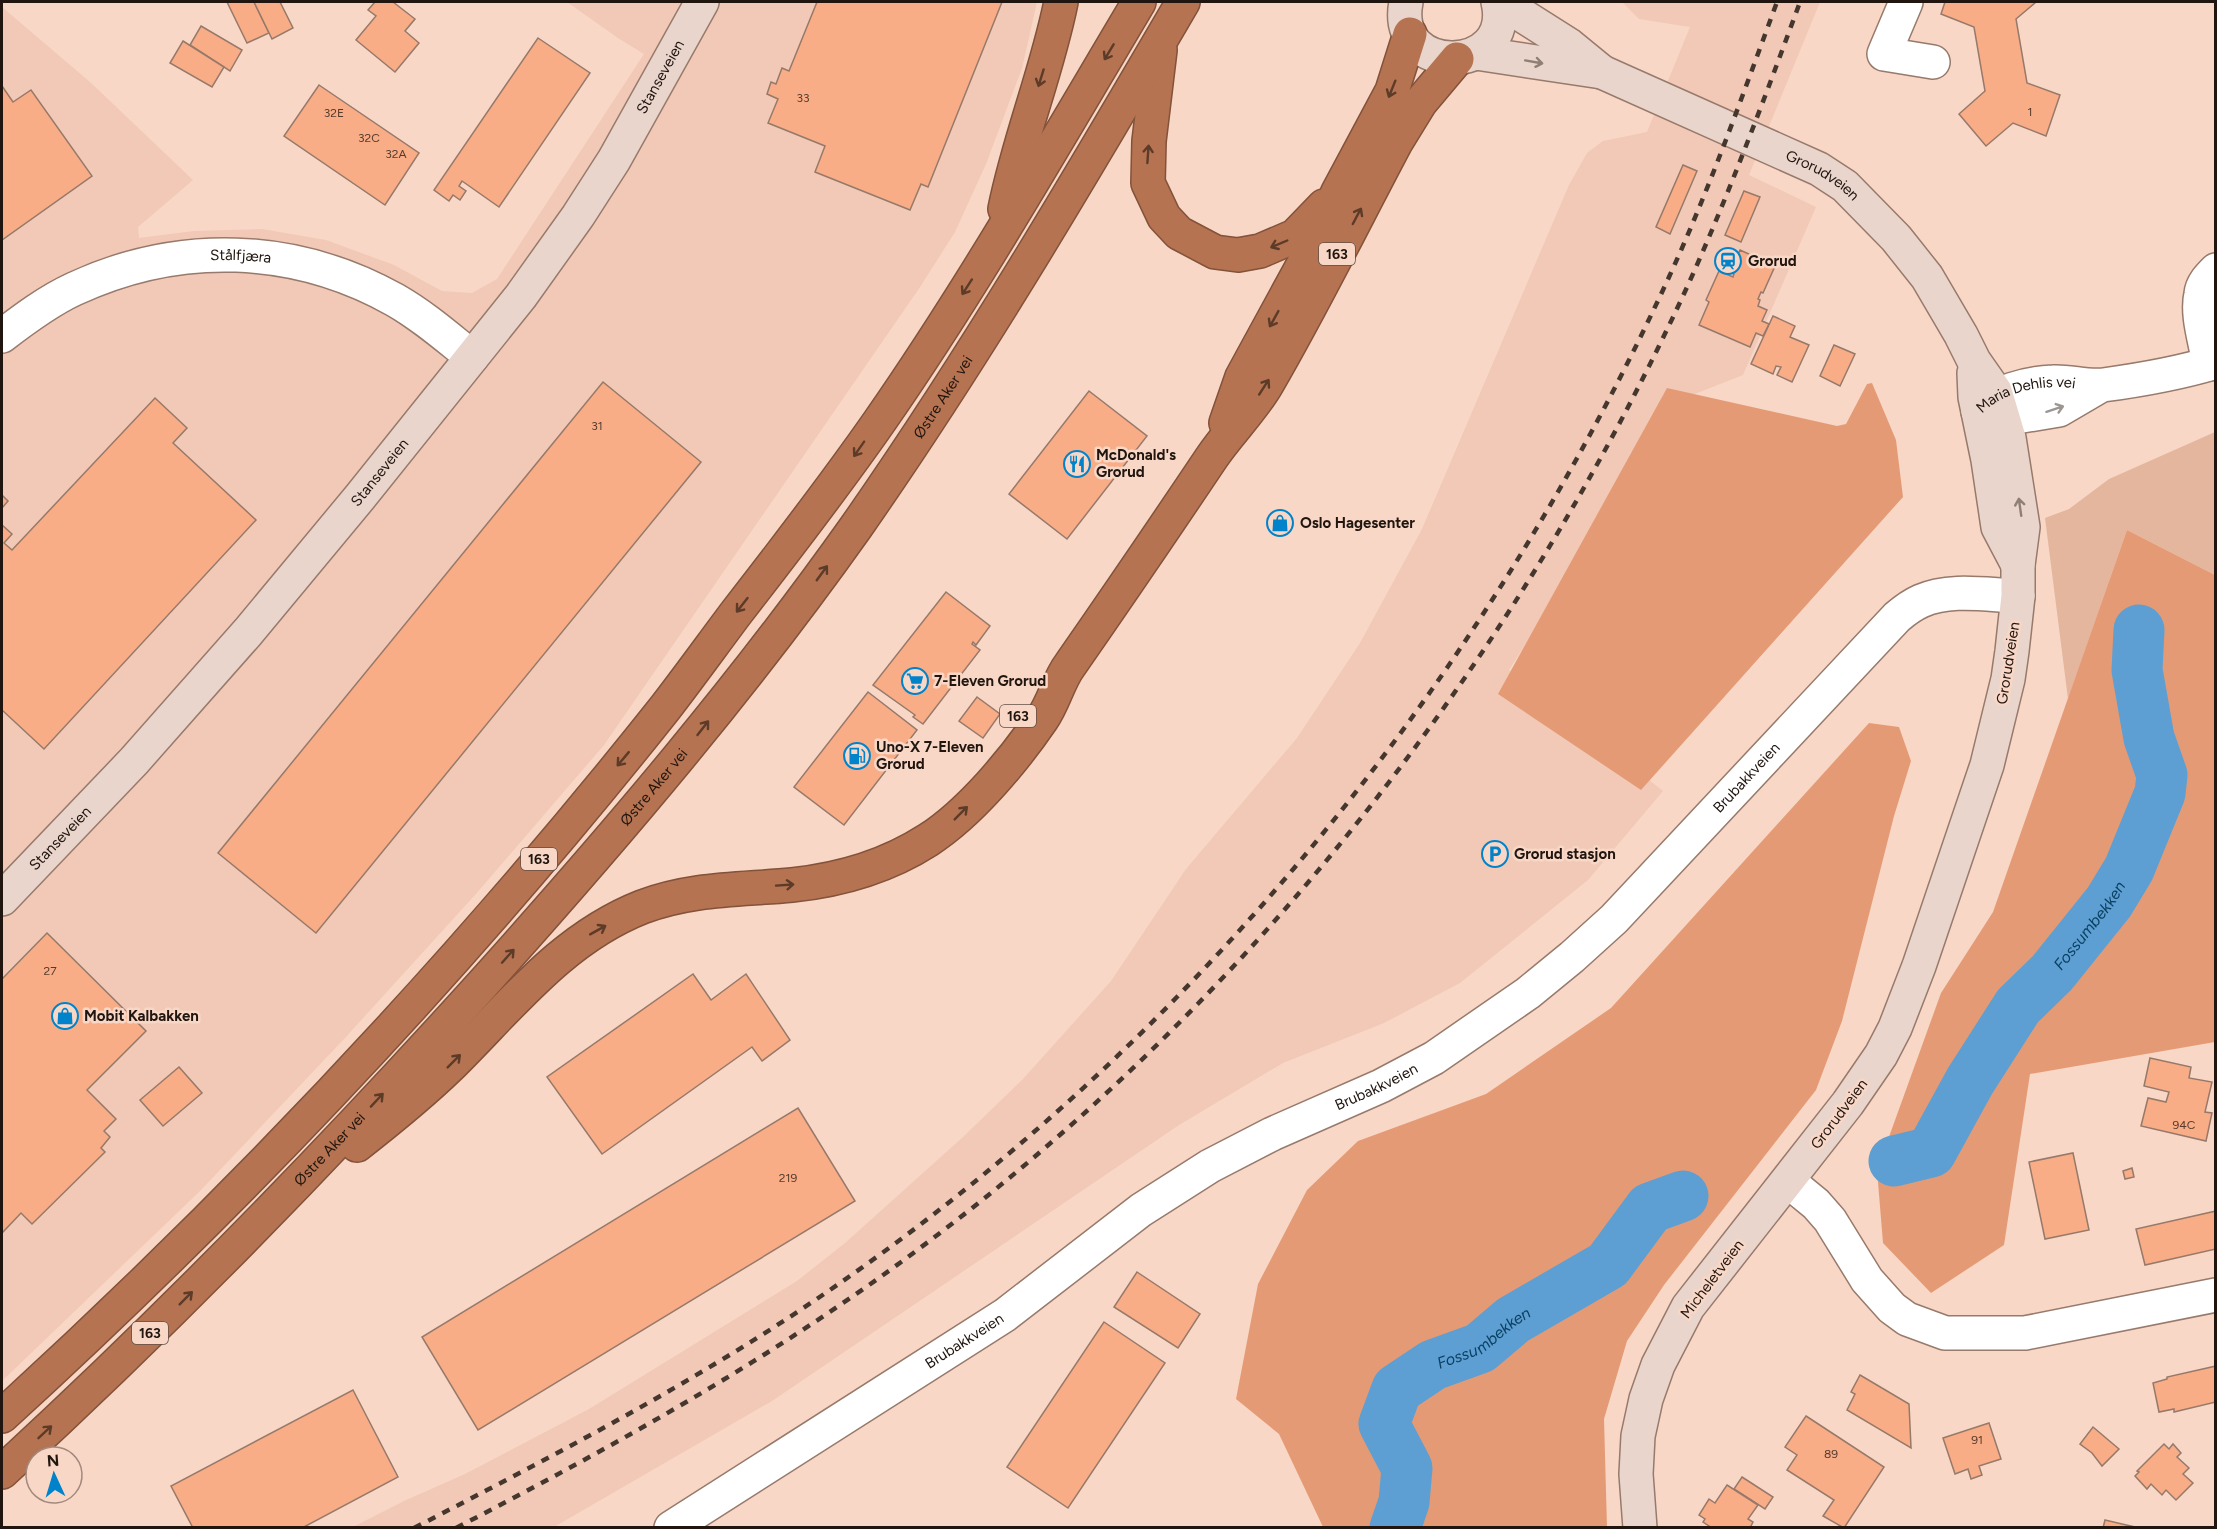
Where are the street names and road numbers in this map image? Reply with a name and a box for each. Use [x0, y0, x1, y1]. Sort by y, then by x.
street label: Stanseveien [633, 37, 688, 117]
street label: Grorudveien [1783, 146, 1863, 204]
road number: 163 [1319, 243, 1355, 265]
street label: Stålfjæra [210, 246, 272, 267]
street label: Østre Aker vei [910, 352, 976, 442]
street label: Maria Dehlis vei [1973, 373, 2077, 417]
street label: Stanseveien [347, 435, 412, 510]
street label: Grorudveien [1993, 620, 2023, 706]
road number: 163 [1000, 705, 1036, 727]
street label: Brubakkveien [1709, 739, 1784, 817]
street label: Østre Aker vei [616, 745, 691, 829]
street label: Stanseveien [25, 803, 95, 874]
road number: 163 [521, 848, 557, 870]
street label: Brubakkveien [1332, 1059, 1421, 1114]
street label: Grorudveien [1807, 1075, 1871, 1153]
street label: Østre Aker vei [290, 1109, 369, 1190]
street label: Micheletveien [1677, 1236, 1747, 1322]
street label: Brubakkveien [922, 1309, 1007, 1373]
road number: 163 [132, 1322, 168, 1344]

